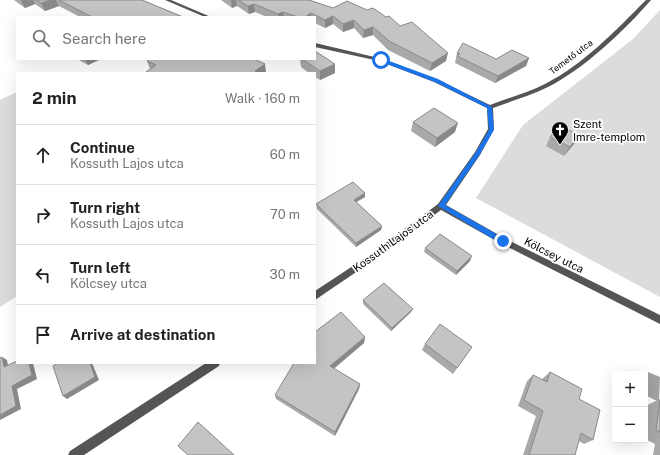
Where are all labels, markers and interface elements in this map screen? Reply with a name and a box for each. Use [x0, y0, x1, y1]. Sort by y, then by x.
search box [16, 16, 316, 60]
icon: search [30, 27, 52, 49]
text: Search here [62, 30, 146, 47]
street label: Temető utca [547, 37, 595, 76]
route start [372, 51, 390, 69]
text: 2 min [32, 88, 77, 108]
text: Walk · 160 m [225, 91, 300, 106]
place label: Szent Imre-templom [573, 118, 645, 143]
church icon: Szent Imre-templom [550, 120, 570, 145]
text: Continue [70, 139, 135, 156]
icon: ahead [32, 144, 54, 166]
text: 60 m [270, 147, 300, 162]
text: Kossuth Lajos utca [70, 156, 184, 171]
text: Turn right [70, 199, 140, 216]
icon: right [32, 204, 54, 226]
text: 70 m [270, 207, 300, 222]
street label: Kossuth Lajos utca [351, 208, 435, 274]
text: Kossuth Lajos utca [70, 216, 184, 231]
route end [494, 232, 512, 250]
street label: Kölcsey utca [522, 235, 586, 275]
text: Turn left [70, 259, 131, 276]
icon: left [32, 264, 54, 286]
text: 30 m [270, 267, 300, 282]
text: Kölcsey utca [70, 276, 147, 291]
icon: arrive [32, 324, 54, 346]
text: Arrive at destination [70, 326, 215, 343]
map controls [612, 371, 648, 443]
button: + [612, 371, 648, 407]
button: − [612, 407, 648, 443]

